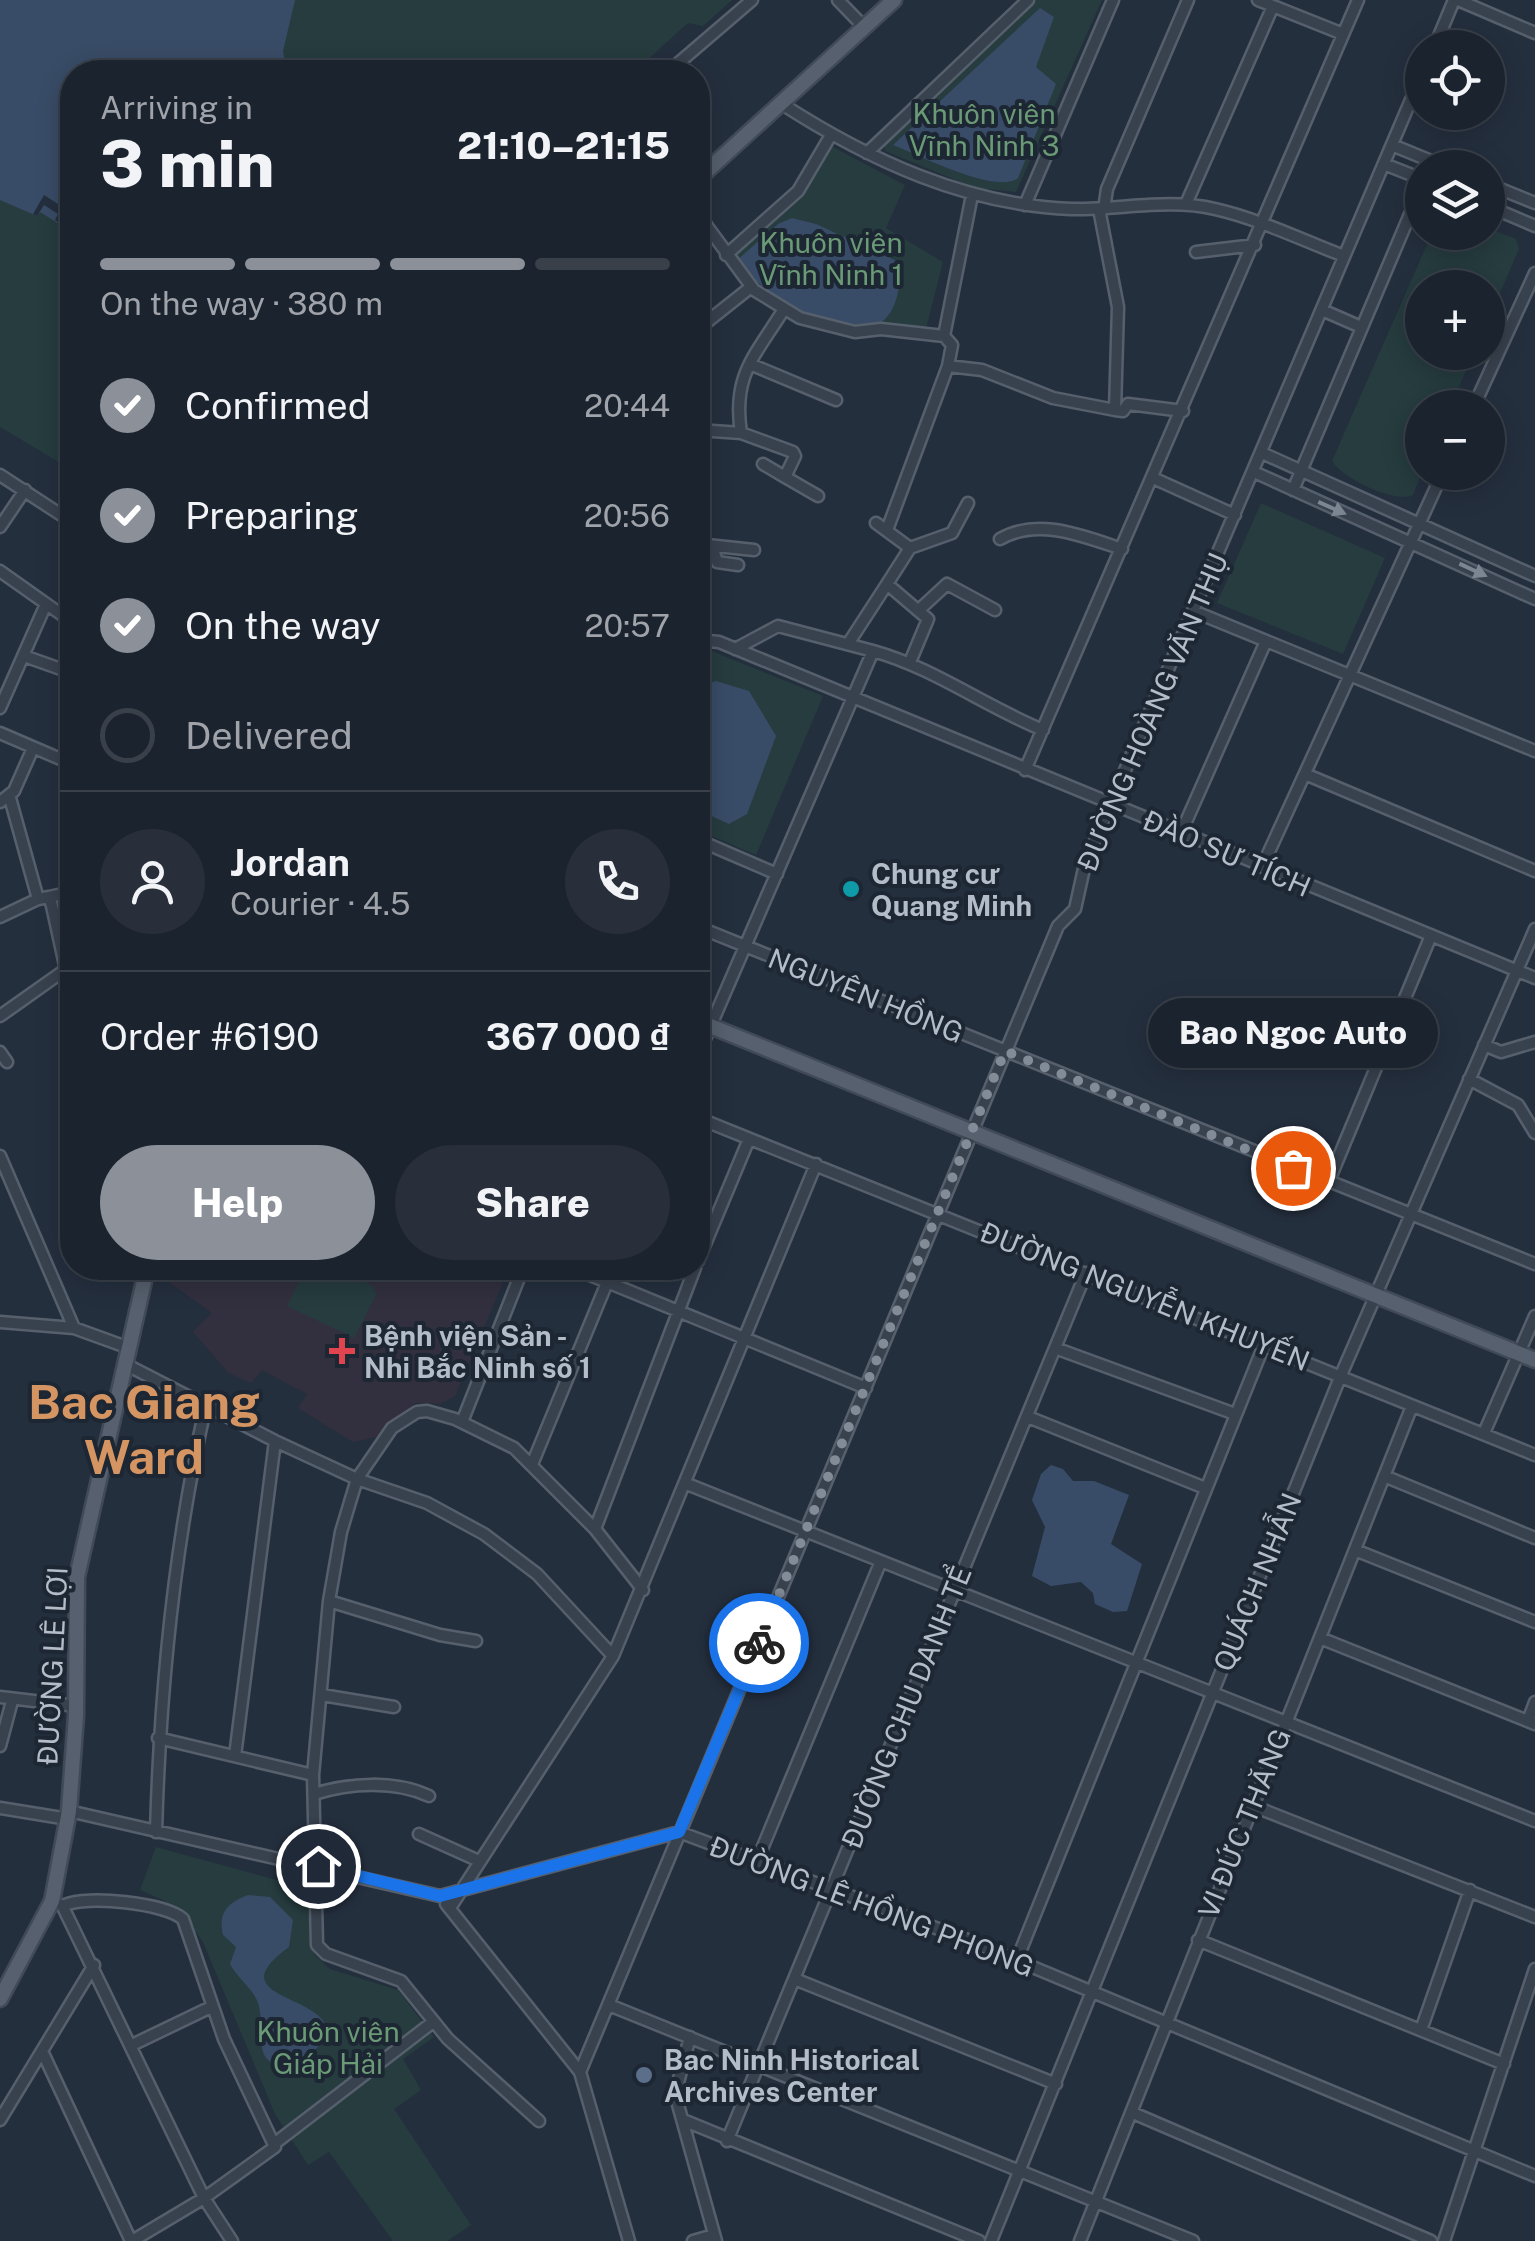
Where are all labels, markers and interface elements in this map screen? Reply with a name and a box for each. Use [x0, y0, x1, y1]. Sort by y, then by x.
map controls [1405, 30, 1505, 490]
button: locate [1405, 30, 1505, 130]
text: Arriving in [100, 89, 253, 126]
park label: Khuôn viên Vĩnh Ninh 3 [909, 97, 1059, 162]
text: 21:10–21:15 [457, 123, 670, 168]
text: 3 min [100, 125, 275, 202]
button: layers [1405, 150, 1505, 250]
park label: Khuôn viên Vĩnh Ninh 1 [759, 226, 903, 291]
button: + [1405, 270, 1505, 370]
text: On the way · 380 m [100, 285, 383, 322]
icon: check [100, 378, 155, 433]
text: Confirmed [185, 383, 370, 428]
text: 20:44 [584, 387, 670, 424]
button: − [1405, 390, 1505, 490]
icon: check [100, 488, 155, 543]
text: Preparing [185, 493, 359, 538]
text: 20:56 [584, 497, 670, 534]
one-way arrow [1317, 500, 1347, 516]
street label: ĐƯỜNG HOÀNG VĂN THỤ [1070, 548, 1234, 876]
one-way arrow [1459, 562, 1488, 579]
icon: check [100, 598, 155, 653]
text: On the way [185, 603, 381, 648]
text: 20:57 [584, 607, 670, 644]
text: Delivered [185, 713, 353, 758]
street label: ĐÀO SƯ TÍCH [1138, 803, 1316, 903]
button: person [100, 829, 205, 934]
button: phone [565, 829, 670, 934]
text: Jordan [230, 840, 350, 885]
place label: Chung cư Quang Minh [871, 857, 1032, 922]
marker: Chung cư Quang Minh [840, 878, 862, 900]
text: Courier · 4.5 [230, 885, 410, 922]
street label: NGUYÊN HỒNG [764, 939, 969, 1049]
callout: Bao Ngoc Auto [1148, 998, 1438, 1068]
text: Order #6190 [100, 1014, 319, 1059]
text: 367 000 ₫ [486, 1014, 670, 1059]
text: Bao Ngoc Auto [1179, 1014, 1407, 1051]
pin [1251, 1126, 1336, 1211]
icon: bag [1266, 1141, 1321, 1196]
button: Help [100, 1145, 375, 1260]
button: Share [395, 1145, 670, 1260]
street label: ĐƯỜNG NGUYỄN KHUYẾN [975, 1212, 1316, 1377]
place label: Bệnh viện Sản - Nhi Bắc Ninh số 1 [364, 1319, 591, 1384]
marker: Bệnh viện Sản - Nhi Bắc Ninh số 1 [329, 1338, 355, 1364]
district label: Bac Giang Ward [28, 1373, 260, 1485]
street label: QUÁCH NHẪN [1203, 1487, 1308, 1676]
street label: ĐƯỜNG CHU DANH TỂ [830, 1559, 978, 1853]
street label: ĐƯỜNG LÊ LỢI [30, 1566, 74, 1766]
courier [709, 1593, 809, 1693]
icon: bike [732, 1616, 787, 1671]
street label: VI ĐỨC THĂNG [1191, 1723, 1297, 1923]
pin [276, 1824, 361, 1909]
street label: ĐƯỜNG LÊ HỒNG PHONG [705, 1827, 1040, 1983]
icon: home [291, 1839, 346, 1894]
park label: Khuôn viên Giáp Hải [256, 2015, 400, 2080]
place label: Bac Ninh Historical Archives Center [664, 2043, 920, 2108]
marker: Bac Ninh Historical Archives Center [633, 2064, 655, 2086]

